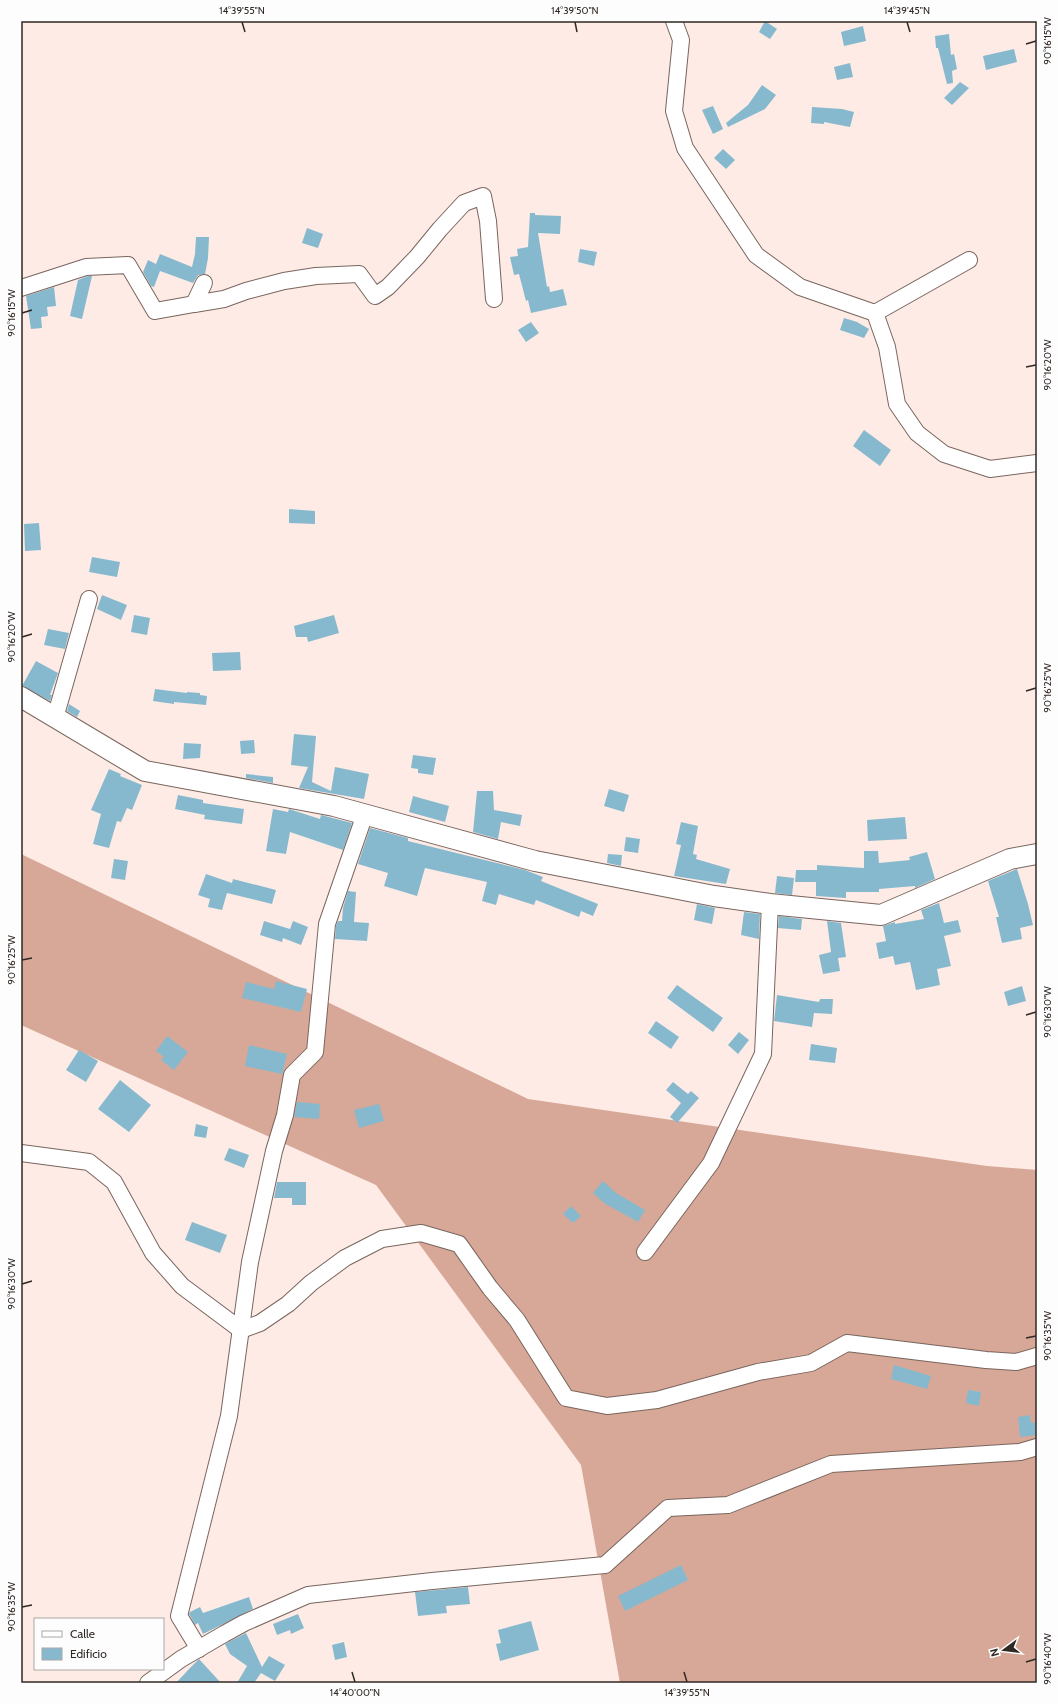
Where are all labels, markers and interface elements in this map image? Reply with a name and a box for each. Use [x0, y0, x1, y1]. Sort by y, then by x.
text: 14°39'55"N [219, 4, 265, 17]
text: 14°39'50"N [551, 4, 599, 17]
text: 14°39'45"N [884, 4, 930, 17]
text: 90°16'15"W [1041, 17, 1054, 65]
text: 90°16'15"W [5, 289, 18, 337]
text: 90°16'20"W [1041, 339, 1054, 391]
text: 90°16'20"W [5, 611, 18, 663]
text: 90°16'25"W [1041, 663, 1054, 713]
text: 90°16'25"W [5, 935, 18, 985]
text: 90°16'30"W [1041, 986, 1054, 1038]
text: 90°16'30"W [5, 1258, 18, 1310]
text: 90°16'35"W [1041, 1311, 1054, 1361]
text: 90°16'35"W [5, 1582, 18, 1632]
legend [34, 1618, 164, 1670]
text: Calle [70, 1626, 95, 1641]
north arrow [984, 1630, 1024, 1670]
text: 90°16'40"W [1041, 1633, 1054, 1685]
text: Edificio [70, 1646, 107, 1661]
text: N [987, 1647, 1002, 1658]
text: 14°40'00"N [330, 1686, 380, 1699]
text: 14°39'55"N [664, 1686, 710, 1699]

